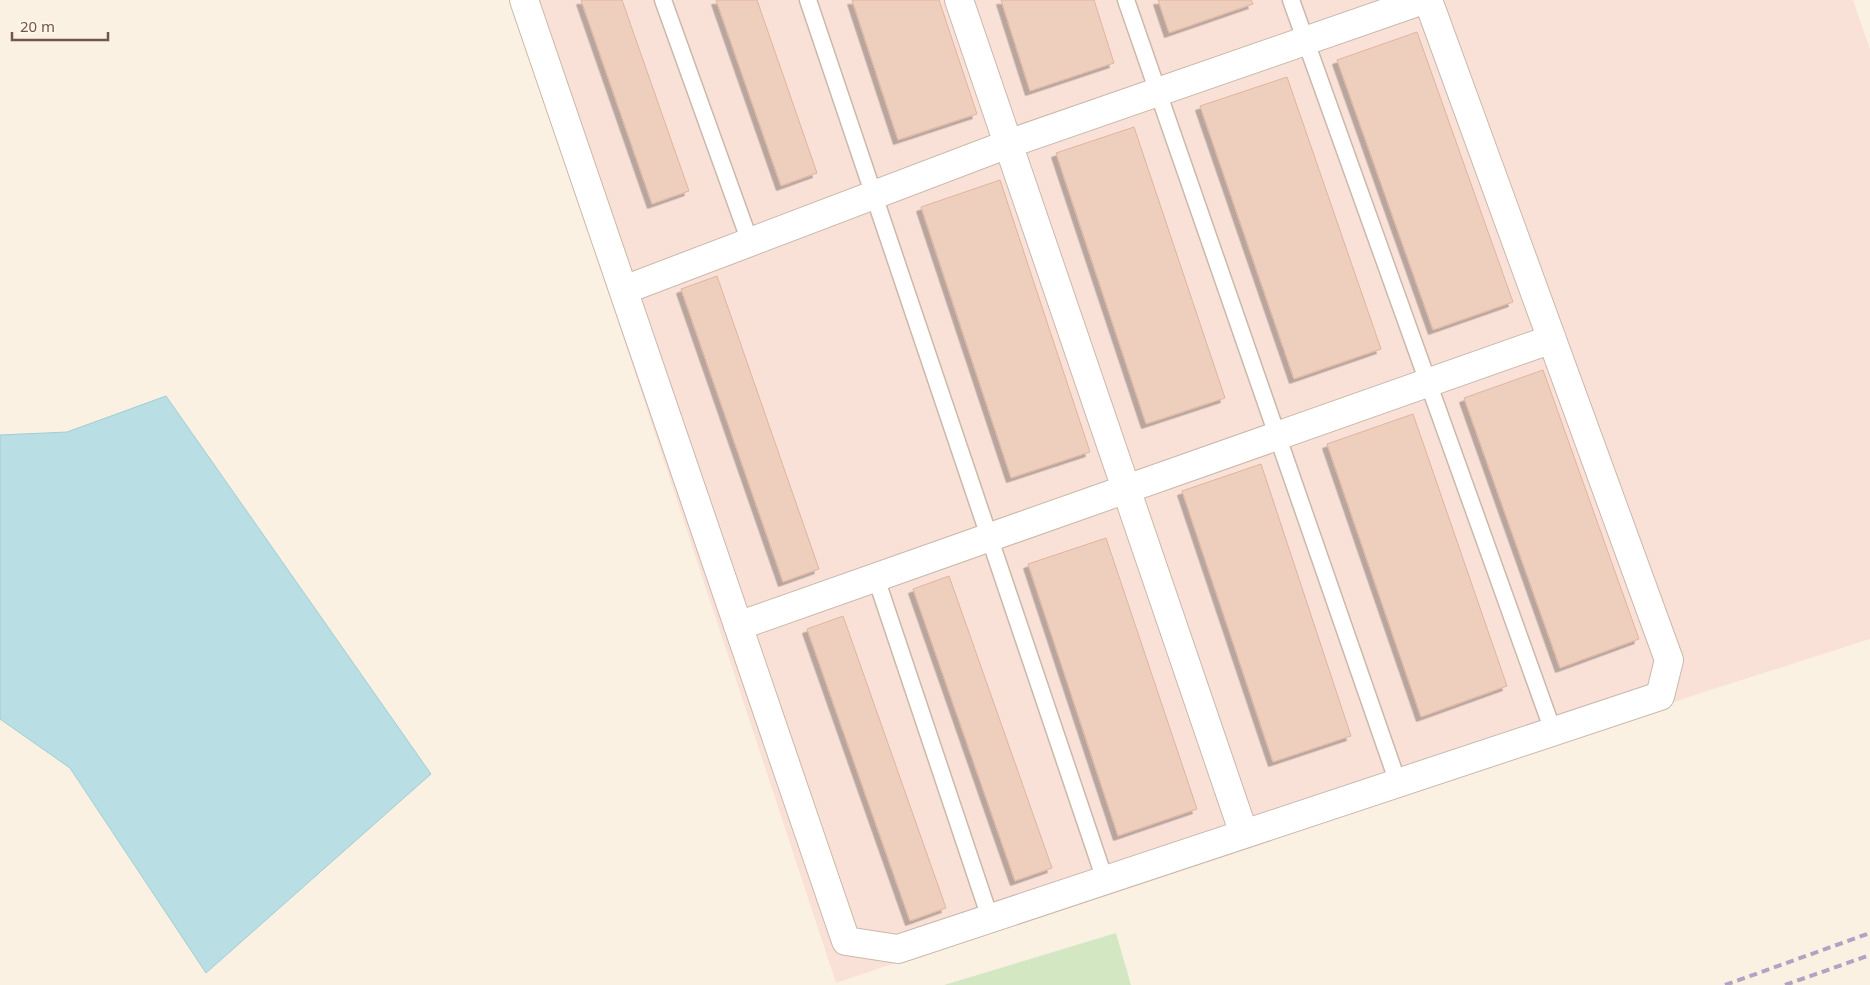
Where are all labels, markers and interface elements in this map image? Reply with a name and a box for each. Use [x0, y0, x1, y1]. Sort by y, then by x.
scale bar [12, 10, 109, 42]
text: 20 m [20, 16, 55, 36]

